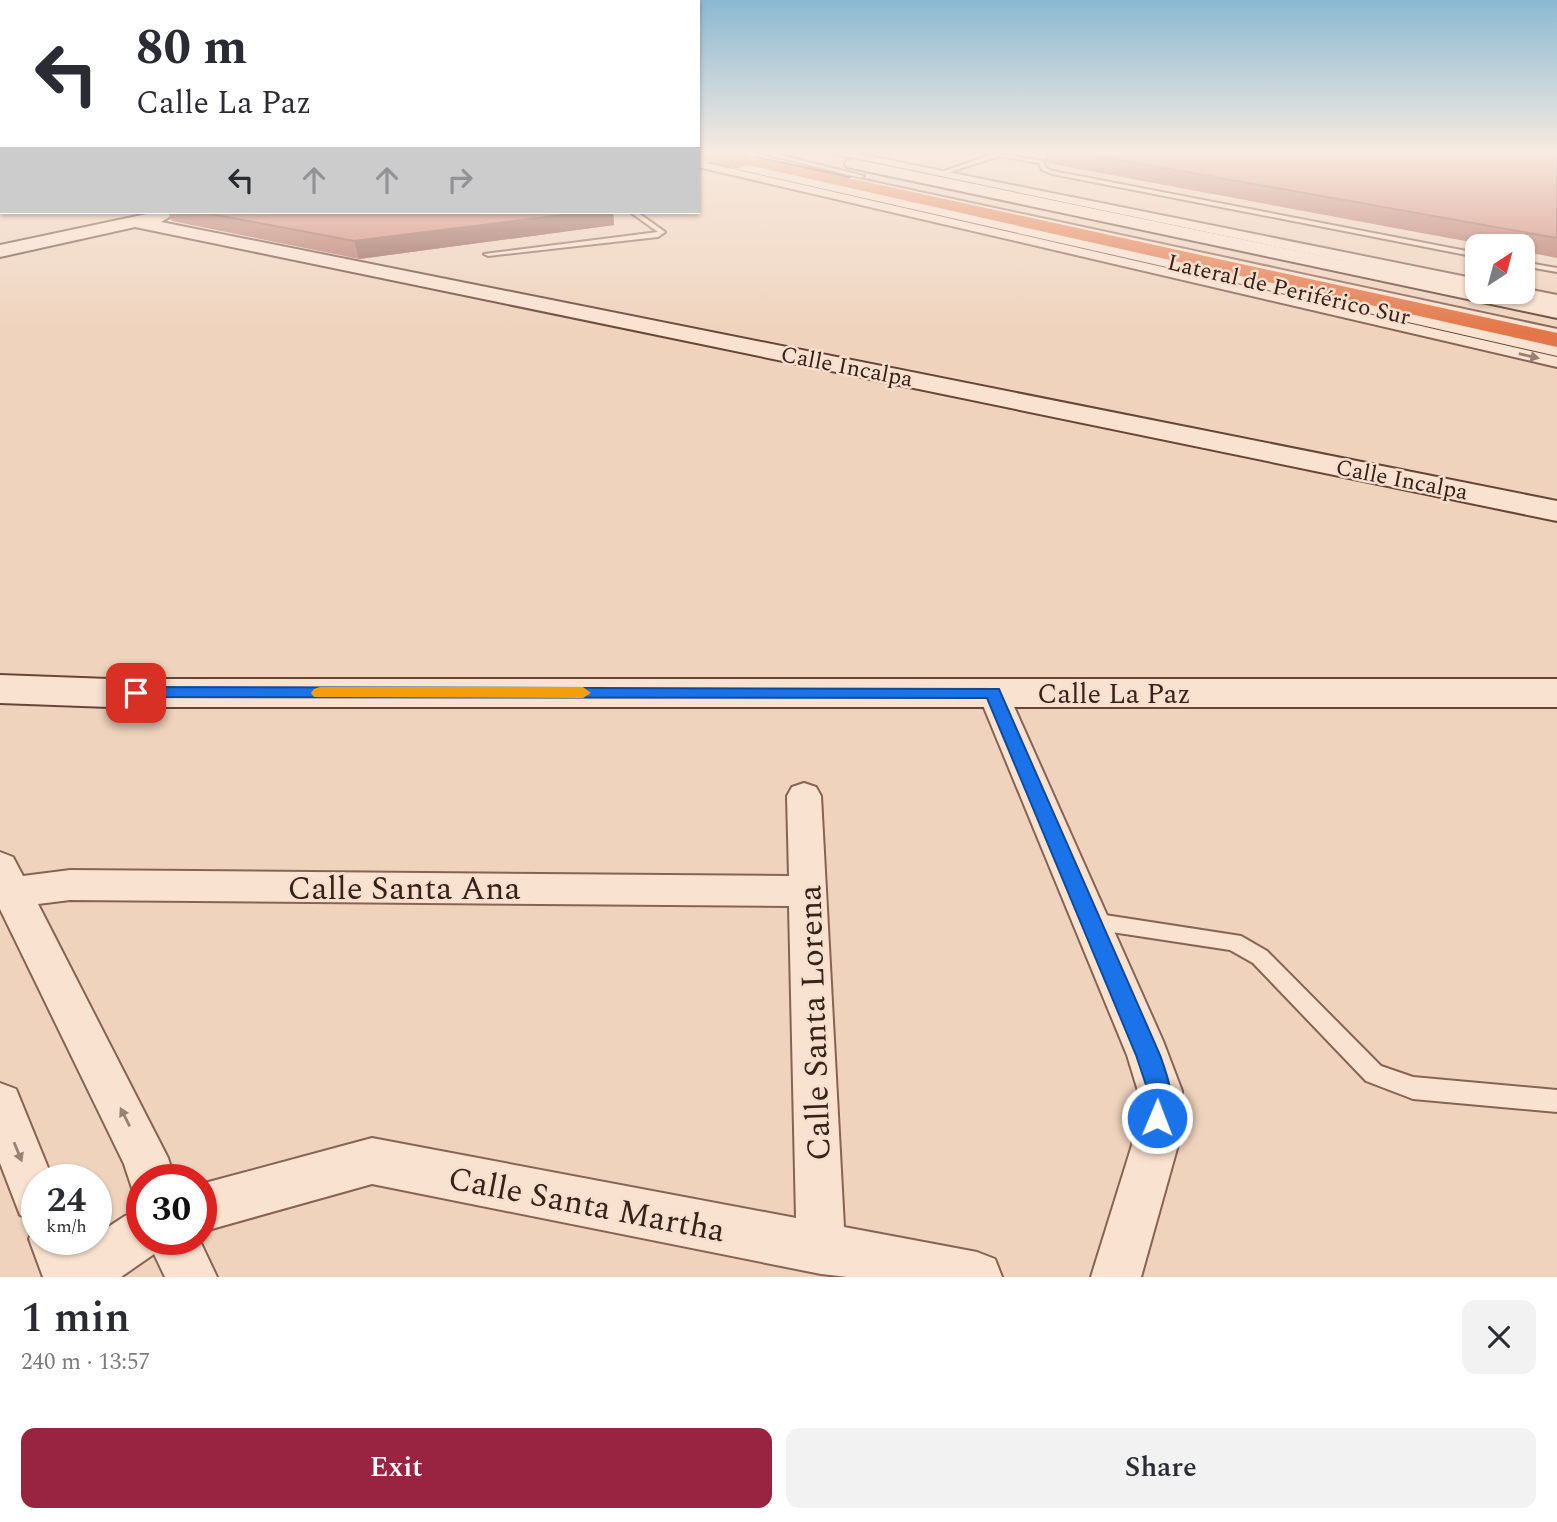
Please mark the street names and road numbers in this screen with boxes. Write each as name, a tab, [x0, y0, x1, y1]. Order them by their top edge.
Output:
street label: Lateral de Periférico Sur	[1164, 245, 1414, 335]
street label: Calle Incalpa	[778, 338, 916, 397]
street label: Calle Incalpa	[1333, 451, 1471, 510]
street label: Calle La Paz	[1037, 673, 1191, 716]
street label: Calle Santa Ana	[287, 864, 521, 914]
street label: Calle Santa Lorena	[785, 884, 845, 1162]
street label: Calle Santa Martha	[444, 1154, 729, 1256]

